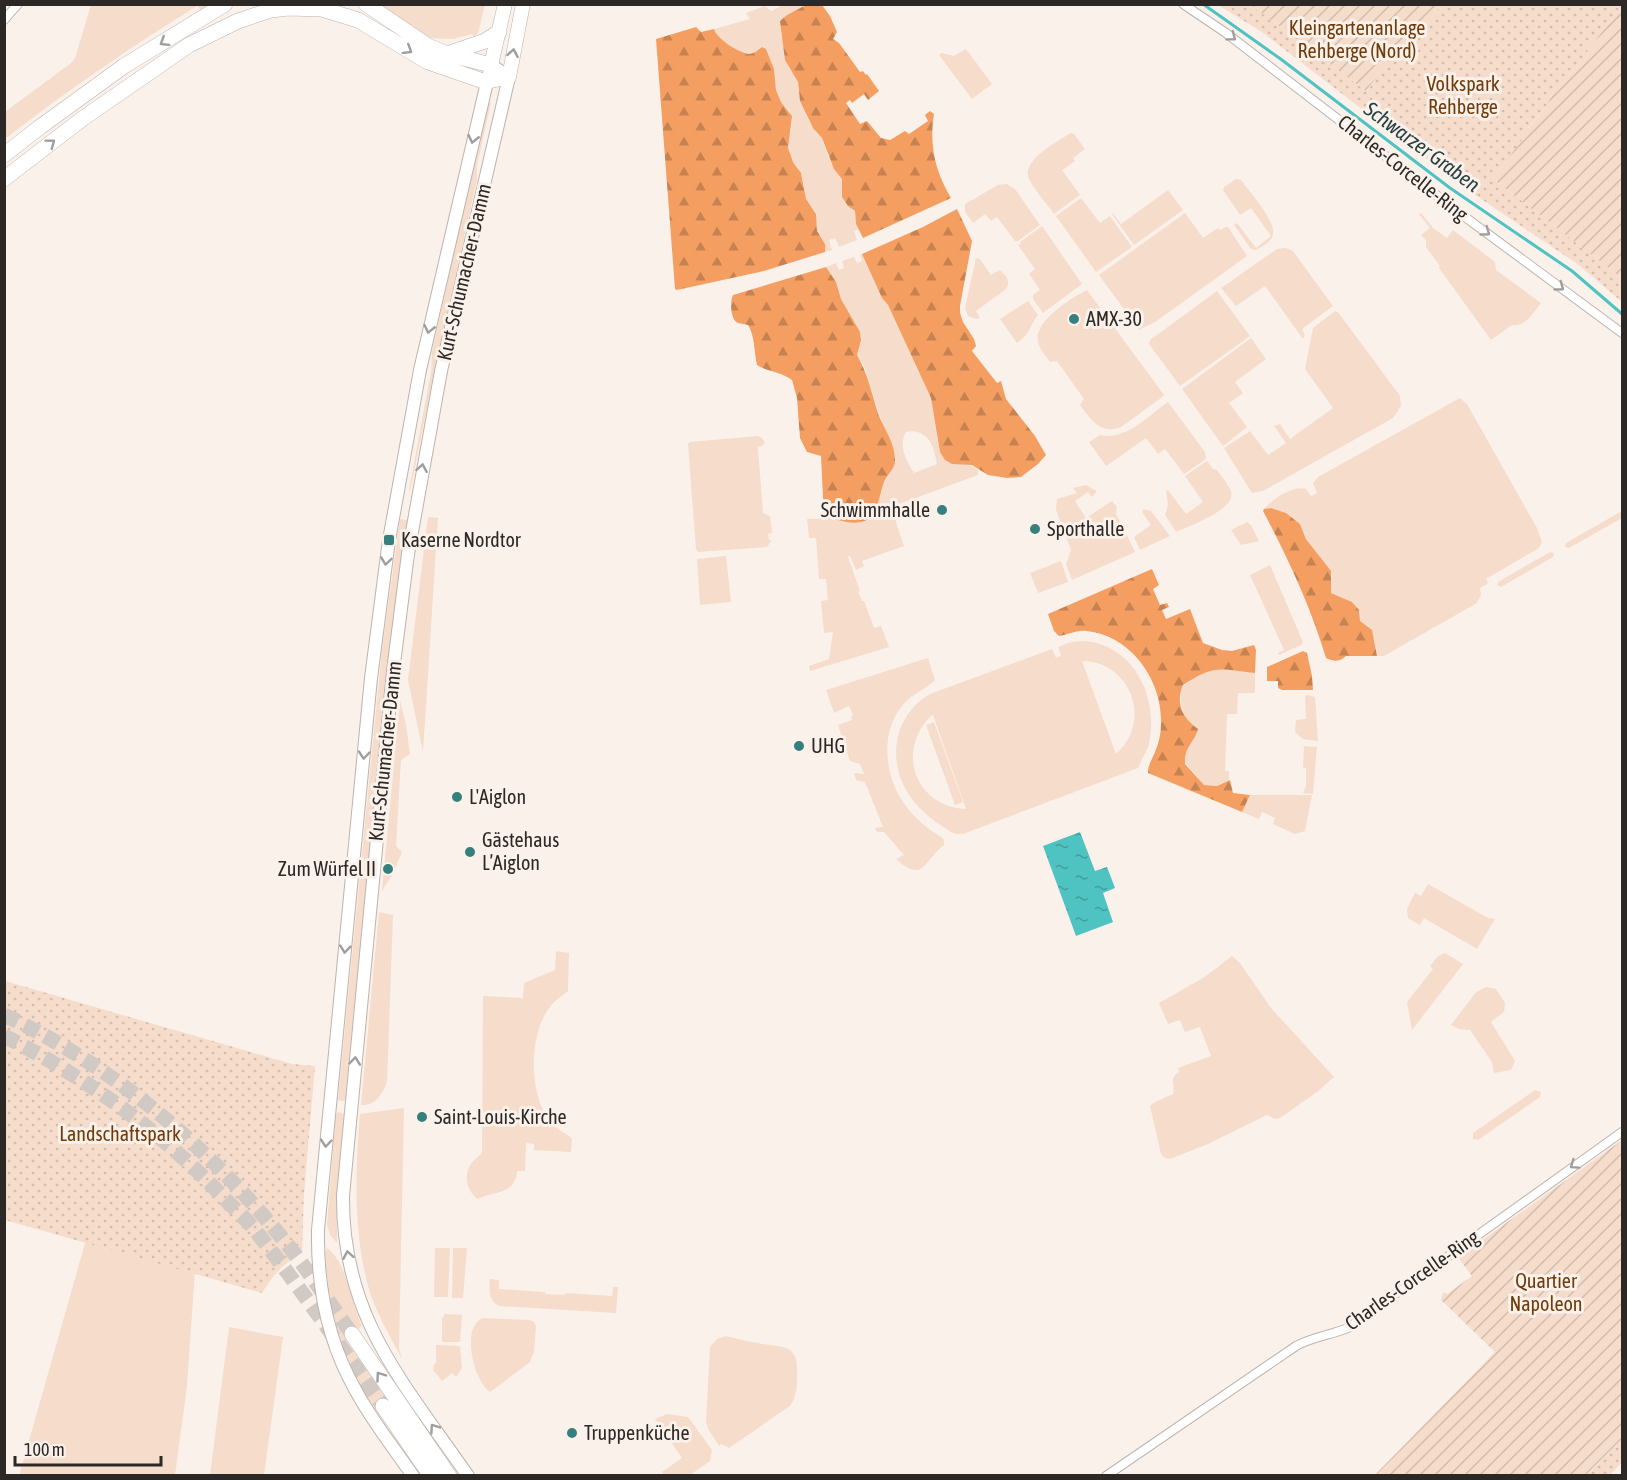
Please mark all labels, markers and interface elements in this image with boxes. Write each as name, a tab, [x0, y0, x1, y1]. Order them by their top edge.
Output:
park label: Kleingartenanlage Rehberge (Nord)	[1289, 16, 1425, 62]
one-way arrow	[1225, 30, 1236, 41]
one-way arrow	[160, 34, 171, 45]
one-way arrow	[401, 43, 412, 54]
one-way arrow	[506, 48, 519, 58]
park label: Volkspark Rehberge	[1426, 72, 1500, 118]
water label: Schwarzer Graben	[1359, 96, 1485, 196]
street label: Charles-Corcelle-Ring	[1334, 110, 1473, 226]
one-way arrow	[467, 134, 480, 144]
one-way arrow	[44, 140, 55, 151]
street label: Kurt-Schumacher-Damm	[432, 181, 495, 363]
one-way arrow	[1480, 225, 1491, 236]
one-way arrow	[1554, 280, 1565, 291]
place label: AMX-30	[1086, 307, 1142, 330]
marker: AMX-30	[1067, 312, 1081, 326]
one-way arrow	[423, 324, 436, 334]
one-way arrow	[415, 463, 428, 473]
place label: Schwimmhalle	[821, 498, 930, 521]
marker: Schwimmhalle	[935, 503, 949, 517]
place label: Sporthalle	[1047, 517, 1124, 540]
marker: Sporthalle	[1028, 522, 1042, 536]
place label: Kaserne Nordtor	[401, 528, 522, 551]
marker: Kaserne Nordtor	[382, 533, 396, 547]
one-way arrow	[380, 556, 392, 565]
street label: Kurt-Schumacher-Damm	[364, 660, 405, 842]
place label: UHG	[811, 734, 845, 757]
marker: UHG	[792, 739, 806, 753]
one-way arrow	[358, 750, 371, 759]
place label: L'Aiglon	[469, 785, 526, 808]
marker: L'Aiglon	[450, 790, 464, 804]
place label: Gästehaus L’Aiglon	[482, 828, 559, 874]
marker: Gästehaus L’Aiglon	[463, 845, 477, 859]
place label: Zum Würfel II	[278, 857, 376, 880]
marker: Zum Würfel II	[381, 862, 395, 876]
one-way arrow	[339, 944, 352, 953]
one-way arrow	[348, 1057, 361, 1066]
place label: Saint-Louis-Kirche	[434, 1105, 567, 1128]
marker: Saint-Louis-Kirche	[415, 1110, 429, 1124]
park label: Landschaftspark	[59, 1122, 181, 1145]
one-way arrow	[320, 1138, 333, 1147]
one-way arrow	[1570, 1158, 1581, 1169]
street label: Charles-Corcelle-Ring	[1340, 1225, 1483, 1334]
one-way arrow	[342, 1251, 354, 1260]
park label: Quartier Napoleon	[1509, 1269, 1583, 1315]
one-way arrow	[376, 1371, 387, 1382]
place label: Truppenküche	[584, 1421, 690, 1444]
one-way arrow	[430, 1423, 441, 1434]
marker: Truppenküche	[565, 1426, 579, 1440]
scale bar	[15, 1429, 160, 1467]
text: 100 m	[24, 1439, 65, 1460]

